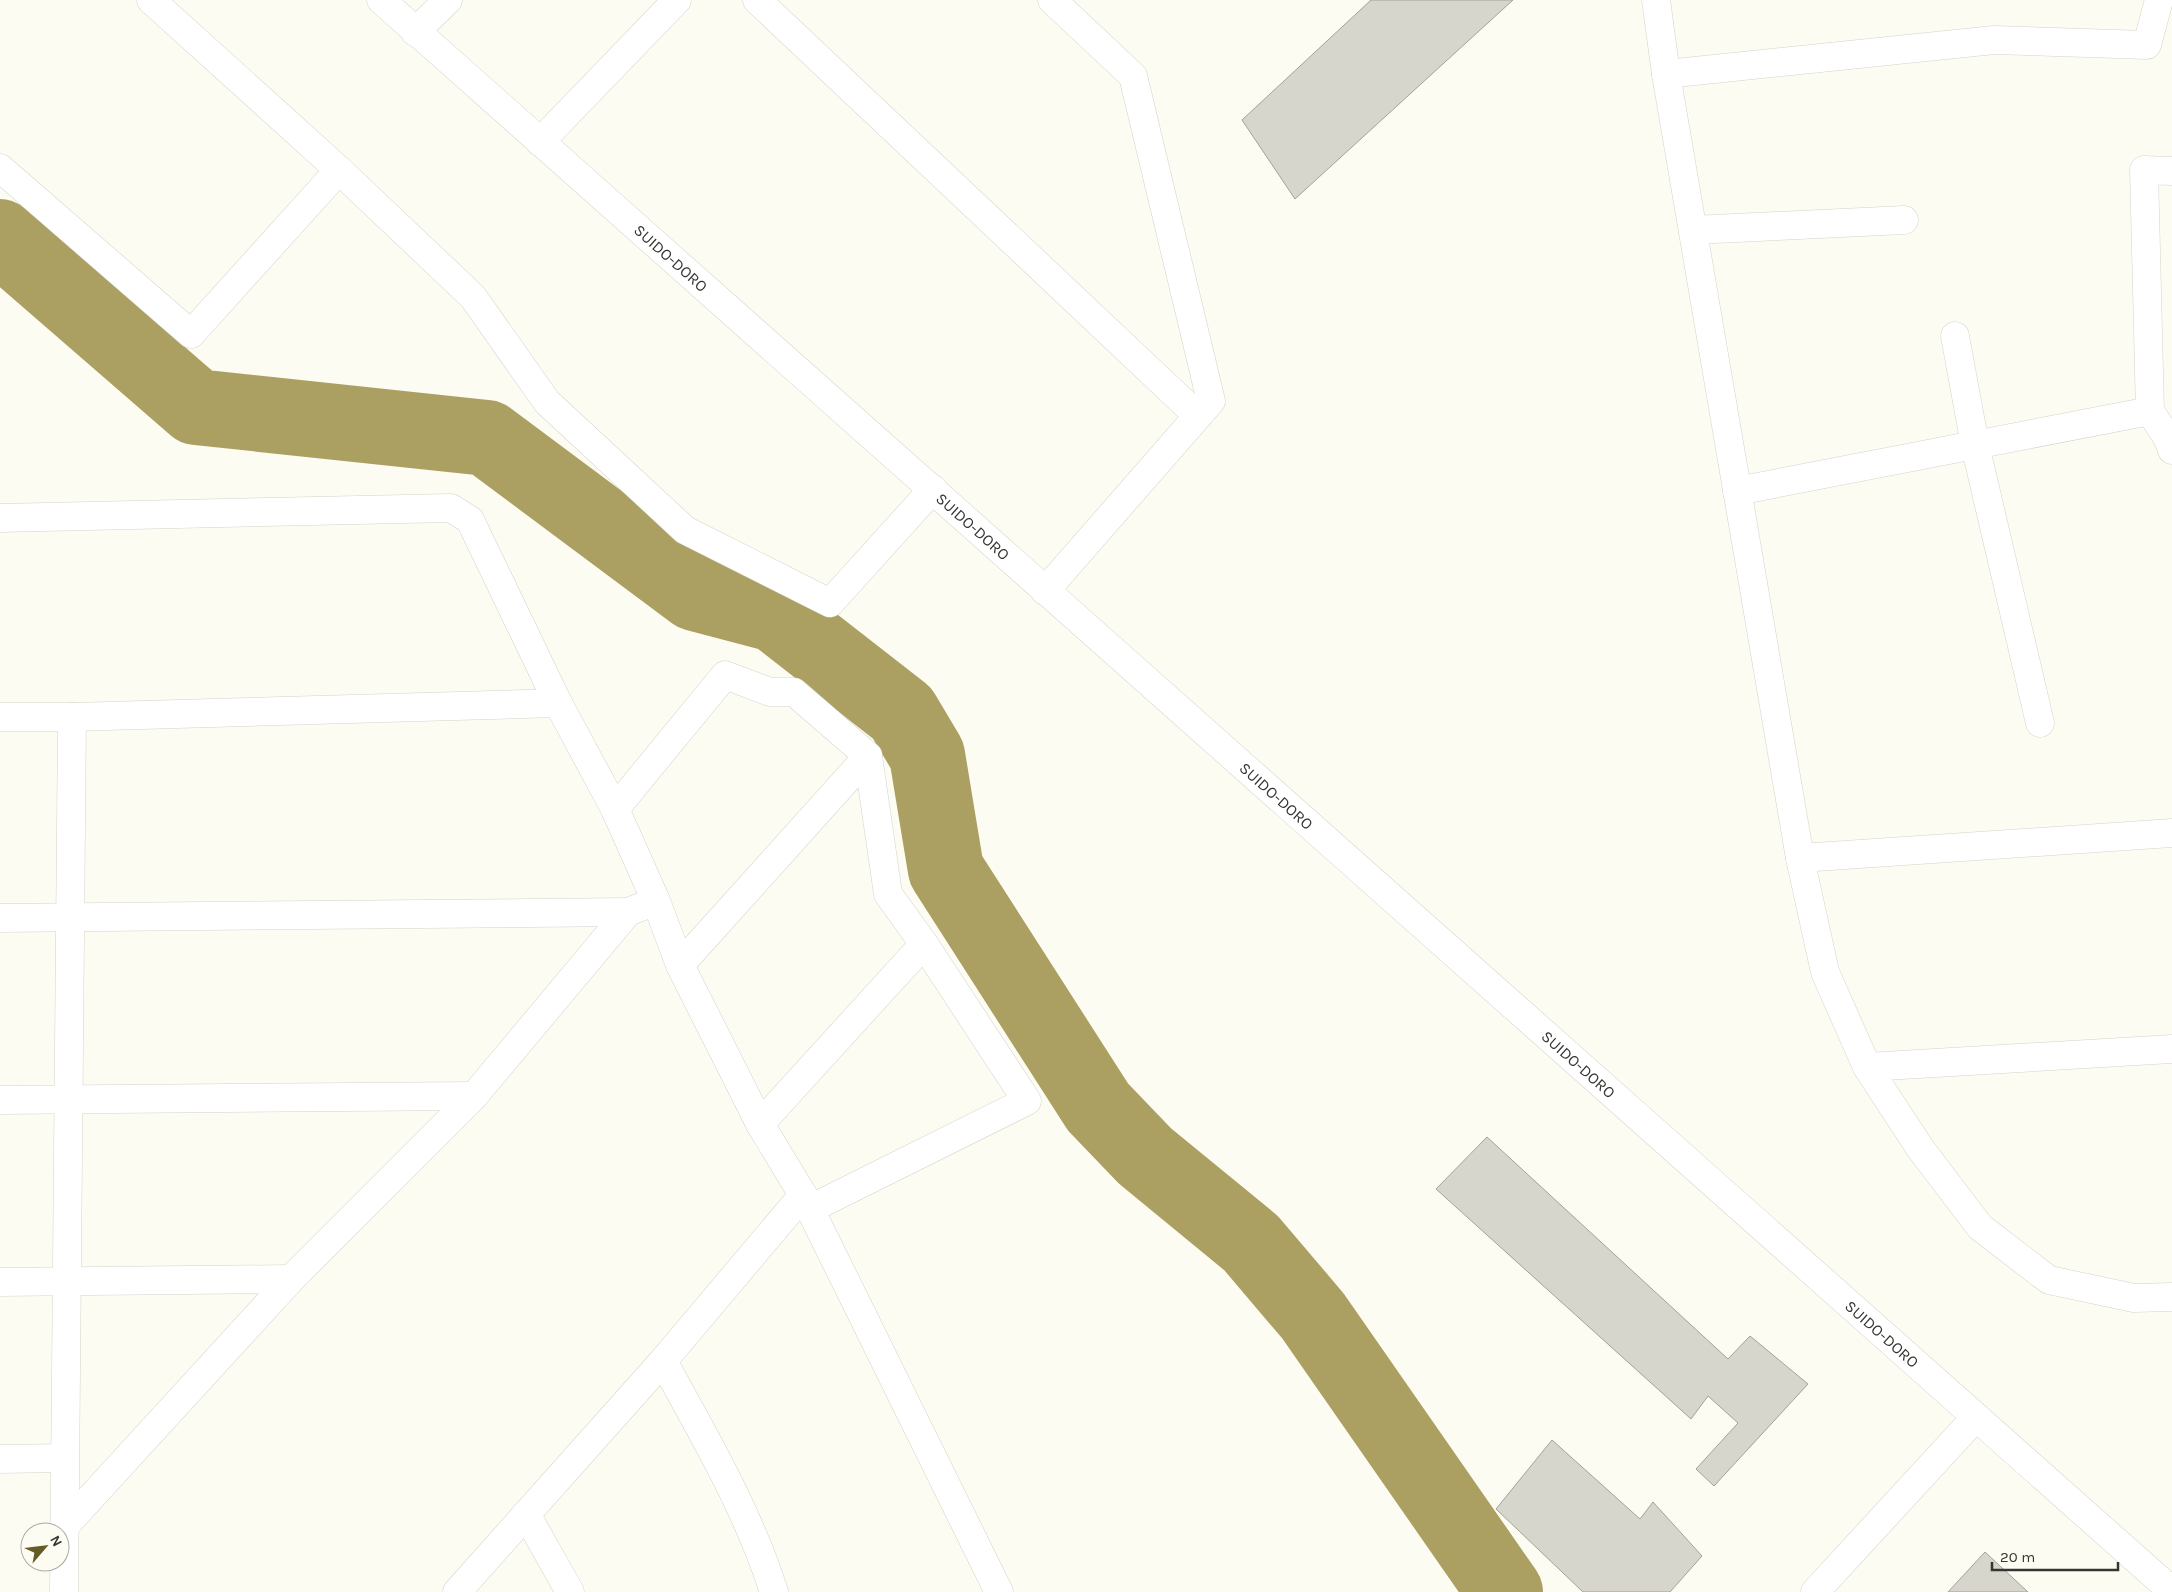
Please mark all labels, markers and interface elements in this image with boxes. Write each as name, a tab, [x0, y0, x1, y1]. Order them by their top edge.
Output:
street label: SUIDO-DORO	[630, 220, 712, 295]
street label: SUIDO-DORO	[932, 488, 1014, 564]
street label: SUIDO-DORO	[1236, 758, 1317, 833]
street label: SUIDO-DORO	[1538, 1026, 1619, 1102]
street label: SUIDO-DORO	[1841, 1296, 1923, 1371]
north arrow	[20, 1522, 70, 1572]
text: N	[46, 1533, 66, 1550]
scale bar	[1992, 1540, 2118, 1572]
text: 20 m	[2000, 1548, 2035, 1566]

